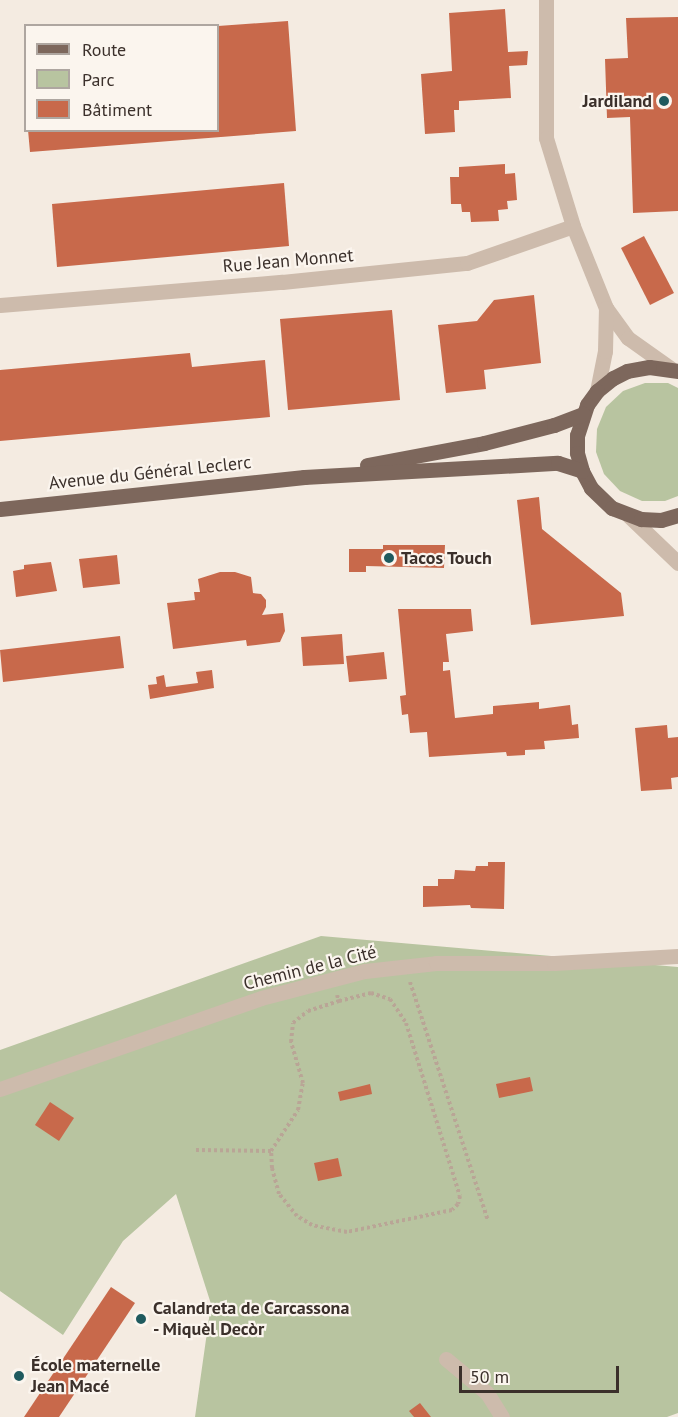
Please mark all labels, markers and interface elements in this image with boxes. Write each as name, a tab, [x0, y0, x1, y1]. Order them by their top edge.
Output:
legend	[24, 24, 219, 132]
text: Route	[82, 38, 126, 61]
text: Parc	[82, 68, 115, 91]
place label: Jardiland	[582, 90, 652, 112]
marker: Jardiland	[657, 94, 671, 108]
text: Bâtiment	[82, 98, 152, 121]
street label: Rue Jean Monnet	[222, 245, 354, 277]
street label: Avenue du Général Leclerc	[48, 452, 252, 494]
place label: Tacos Touch	[401, 547, 492, 569]
marker: Tacos Touch	[382, 551, 396, 565]
street label: Chemin de la Cité	[241, 941, 379, 995]
place label: Calandreta de Carcassona - Miquèl Decòr	[153, 1298, 350, 1340]
marker: Calandreta de Carcassona - Miquèl Decòr	[134, 1312, 148, 1326]
scale bar	[462, 1354, 622, 1392]
place label: École maternelle Jean Macé	[31, 1355, 160, 1398]
text: 50 m	[470, 1365, 509, 1388]
marker: École maternelle Jean Macé	[12, 1369, 26, 1383]

